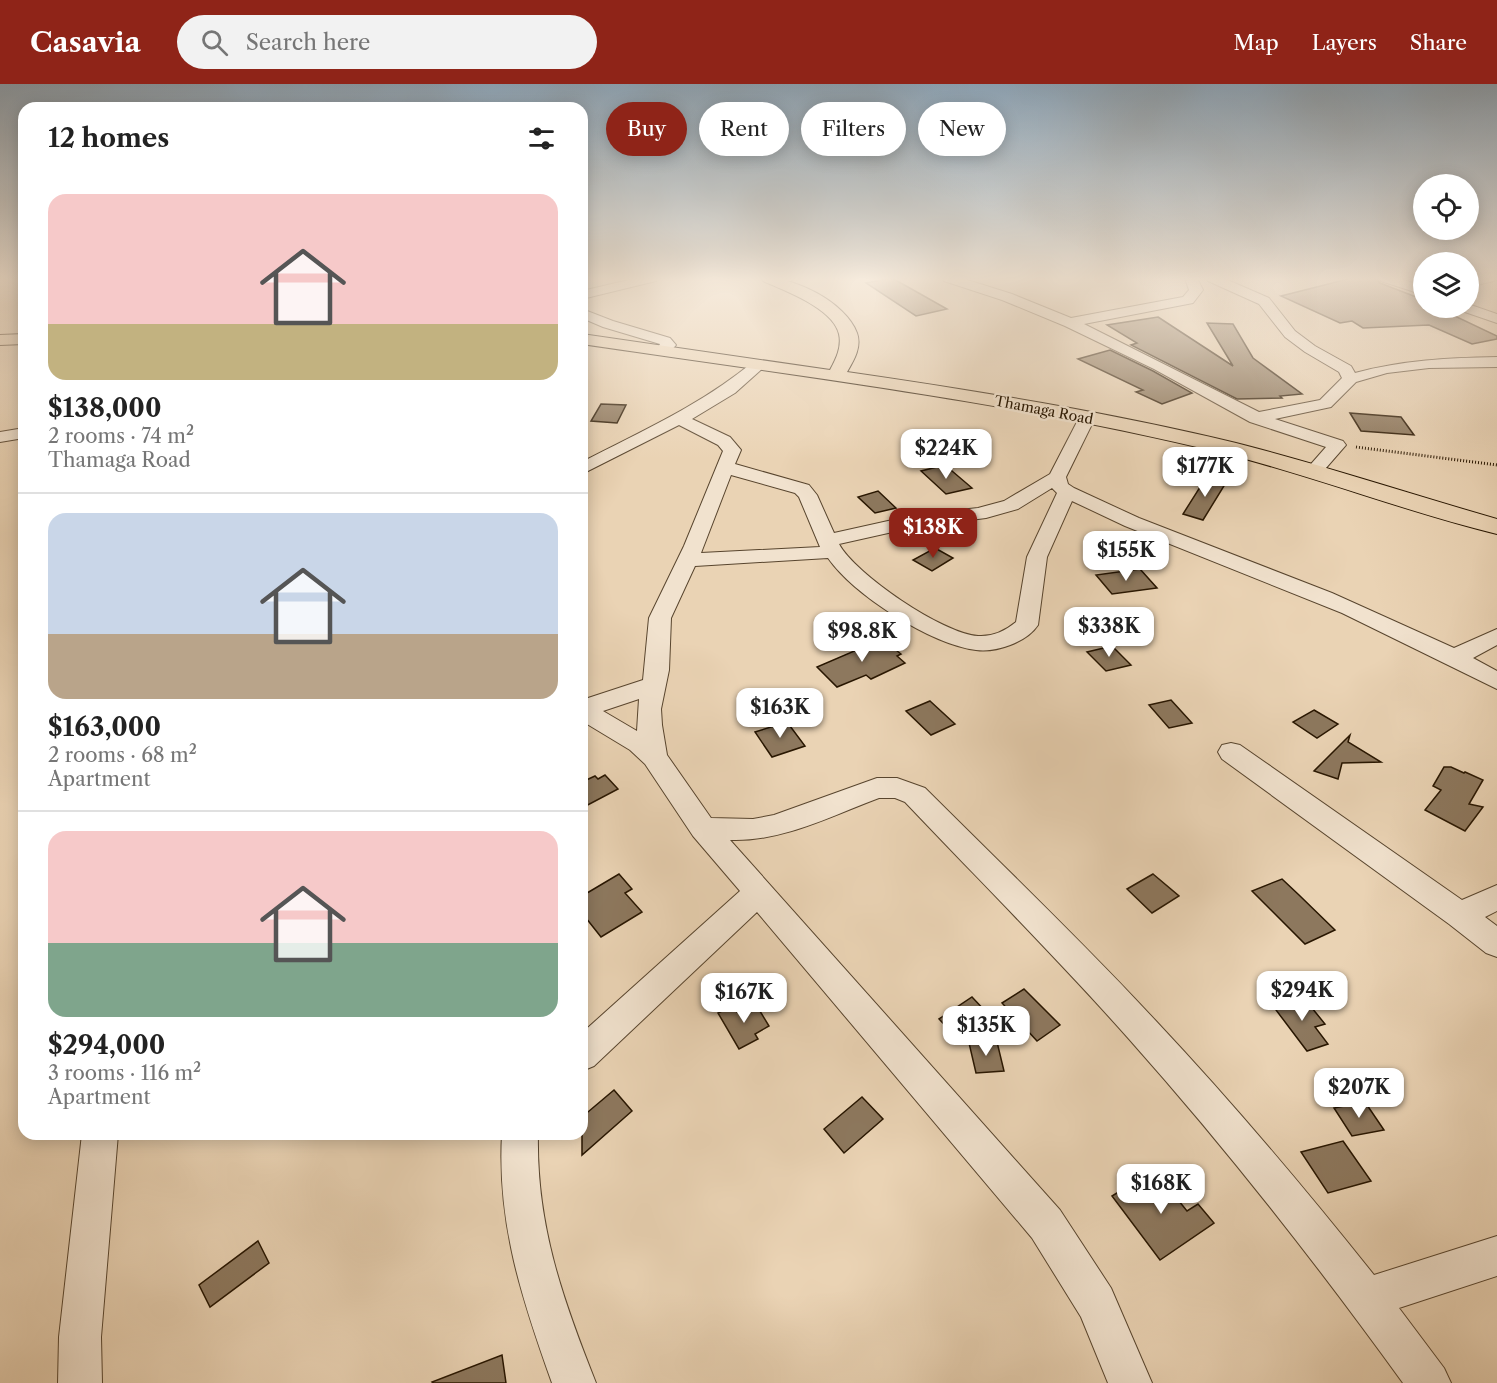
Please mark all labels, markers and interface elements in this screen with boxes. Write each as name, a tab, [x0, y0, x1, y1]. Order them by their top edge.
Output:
search box	[177, 15, 597, 69]
text: Casavia	[30, 25, 141, 59]
icon: search	[198, 26, 231, 59]
text: Search here	[246, 29, 370, 56]
text: Map	[1234, 30, 1279, 55]
text: Layers	[1312, 30, 1377, 55]
text: Share	[1410, 30, 1467, 55]
chip: Buy	[606, 102, 687, 156]
chip: Rent	[699, 102, 789, 156]
chip: Filters	[801, 102, 906, 156]
chip: New	[918, 102, 1006, 156]
text: 12 homes	[48, 122, 169, 154]
icon: filters	[525, 122, 558, 155]
map controls	[1413, 174, 1479, 318]
button: locate	[1413, 174, 1479, 240]
icon: home	[249, 233, 357, 341]
button: layers	[1413, 252, 1479, 318]
text: $138,000	[48, 392, 161, 424]
street label: Thamaga Road	[993, 392, 1095, 428]
text: 2 rooms · 74 m²	[48, 424, 194, 448]
pin: $224K	[904, 429, 988, 480]
text: $224K	[915, 436, 977, 460]
pin: $177K	[1163, 447, 1247, 498]
text: Thamaga Road	[48, 448, 191, 472]
text: $177K	[1176, 454, 1234, 478]
pin: $138K	[891, 508, 975, 559]
text: $138K	[903, 515, 963, 539]
pin: $155K	[1084, 531, 1168, 582]
text: $155K	[1097, 538, 1155, 562]
icon: home	[249, 552, 357, 660]
pin: $338K	[1067, 607, 1151, 658]
pin: $98.8K	[813, 612, 911, 663]
text: $338K	[1078, 614, 1140, 638]
text: $98.8K	[827, 619, 897, 643]
pin: $163K	[738, 688, 822, 739]
text: $163K	[750, 695, 810, 719]
text: $163,000	[48, 711, 161, 743]
text: 2 rooms · 68 m²	[48, 743, 197, 767]
text: Apartment	[48, 767, 151, 791]
icon: home	[249, 870, 357, 978]
pin: $294K	[1260, 971, 1344, 1022]
pin: $167K	[702, 973, 786, 1024]
text: $294K	[1271, 978, 1333, 1002]
text: $167K	[715, 980, 773, 1004]
pin: $135K	[944, 1006, 1028, 1057]
text: $135K	[957, 1013, 1015, 1037]
text: $294,000	[48, 1029, 165, 1061]
text: 3 rooms · 116 m²	[48, 1061, 201, 1085]
pin: $207K	[1317, 1068, 1401, 1119]
text: $207K	[1328, 1075, 1390, 1099]
text: Apartment	[48, 1085, 151, 1109]
pin: $168K	[1119, 1164, 1203, 1215]
text: $168K	[1131, 1171, 1191, 1195]

